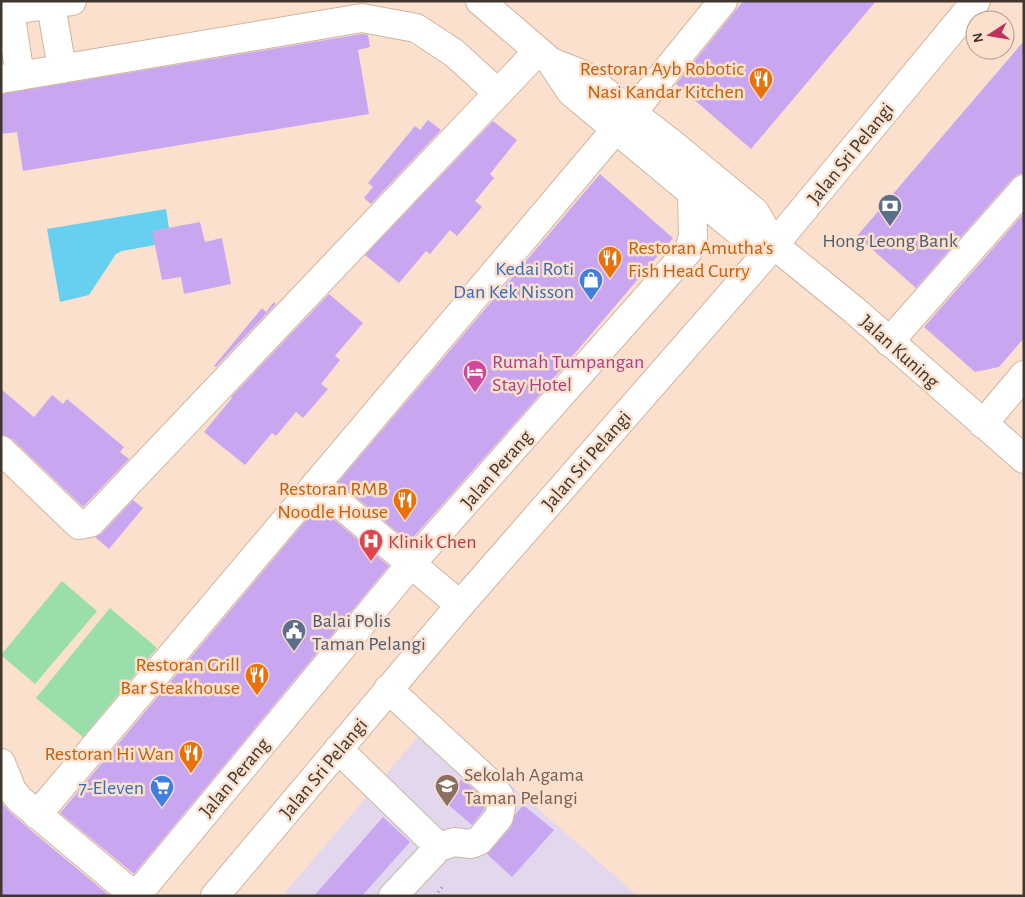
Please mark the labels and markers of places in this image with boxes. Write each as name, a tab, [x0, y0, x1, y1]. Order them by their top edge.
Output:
place label: Restoran Ayb Robotic Nasi Kandar Kitchen	[580, 59, 744, 102]
restaurant icon: Restoran Ayb Robotic Nasi Kandar Kitchen	[748, 66, 774, 100]
bank icon: Hong Leong Bank	[877, 193, 903, 227]
place label: Hong Leong Bank	[822, 231, 958, 251]
place label: Restoran Amutha's Fish Head Curry	[628, 238, 773, 281]
restaurant icon: Restoran Amutha's Fish Head Curry	[597, 245, 623, 279]
place label: Kedai Roti Dan Kek Nisson	[453, 259, 574, 302]
shop icon: Kedai Roti Dan Kek Nisson	[578, 267, 604, 301]
place label: Rumah Tumpangan Stay Hotel	[492, 352, 644, 395]
hotel icon: Rumah Tumpangan Stay Hotel	[462, 359, 488, 393]
place label: Restoran RMB Noodle House	[277, 479, 388, 522]
restaurant icon: Restoran RMB Noodle House	[392, 487, 418, 521]
hospital icon: Klinik Chen	[358, 528, 384, 562]
place label: Klinik Chen	[388, 532, 477, 552]
place label: Balai Polis Taman Pelangi	[312, 611, 426, 654]
public building icon: Balai Polis Taman Pelangi	[281, 618, 307, 652]
place label: Restoran Grill Bar Steakhouse	[120, 655, 240, 698]
restaurant icon: Restoran Grill Bar Steakhouse	[244, 662, 270, 696]
restaurant icon: Restoran Hi Wan	[178, 740, 204, 774]
place label: Restoran Hi Wan	[44, 744, 174, 764]
place label: Sekolah Agama Taman Pelangi	[464, 765, 584, 808]
school or university icon: Sekolah Agama Taman Pelangi	[434, 773, 460, 807]
supermarket icon: 7-Eleven	[149, 774, 175, 808]
place label: 7-Eleven	[79, 778, 144, 798]

